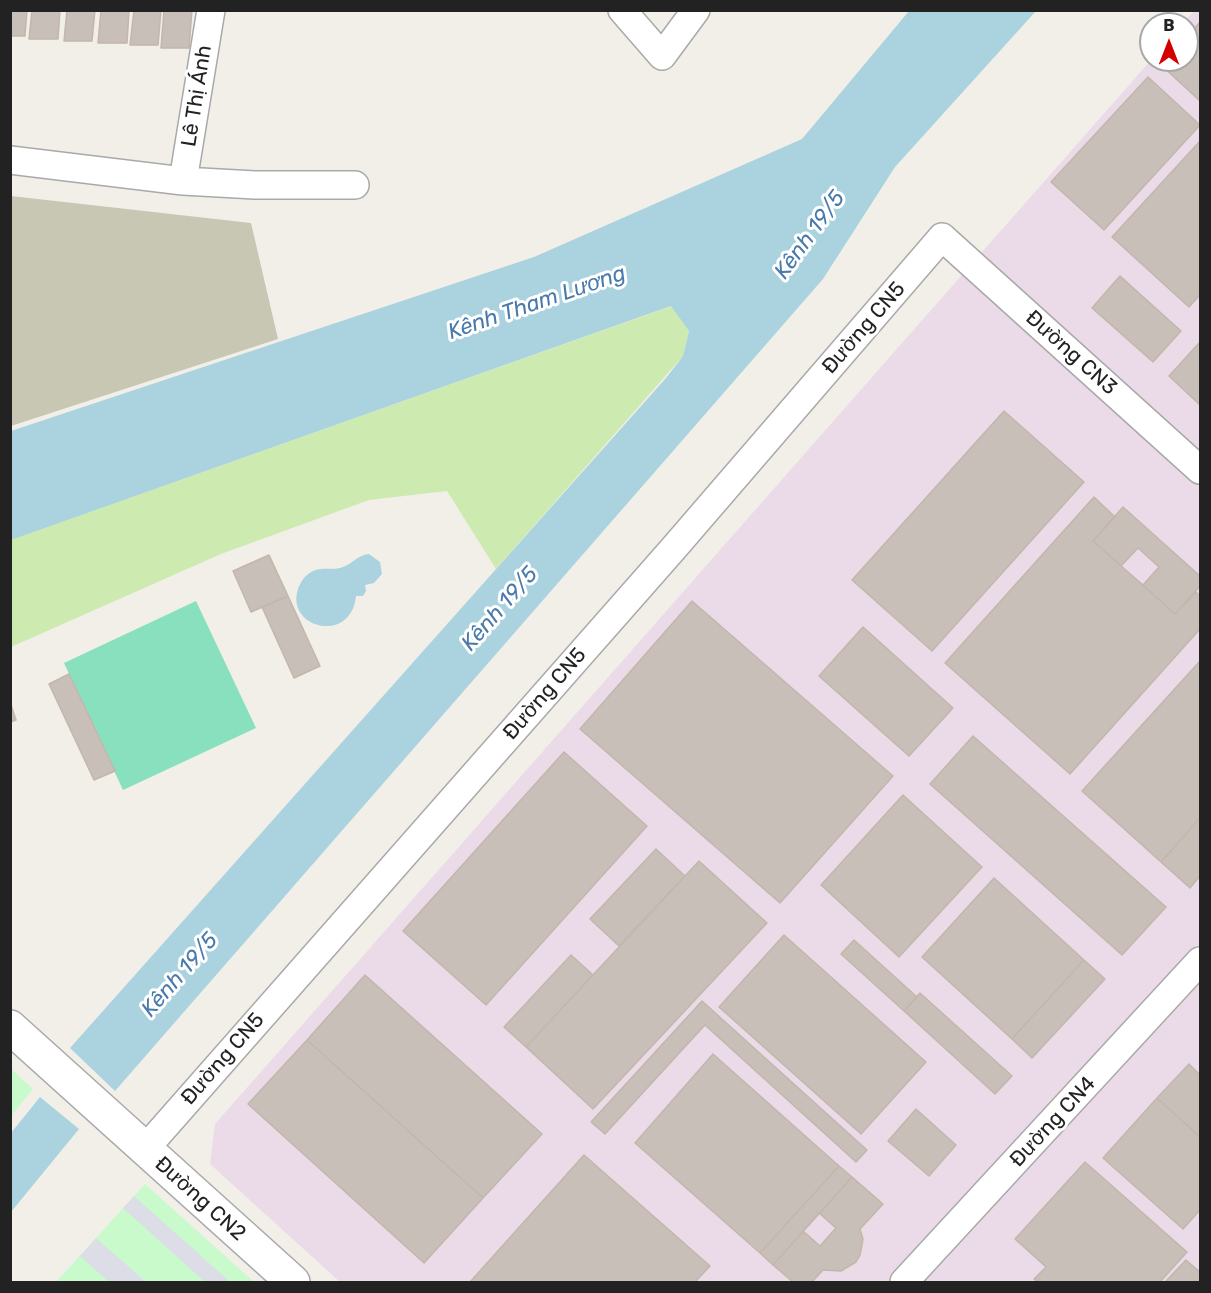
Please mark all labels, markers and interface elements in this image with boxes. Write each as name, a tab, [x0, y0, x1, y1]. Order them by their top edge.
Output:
north arrow	[1139, 12, 1199, 72]
text: B	[1163, 16, 1175, 35]
street label: Lê Thị Ánh	[177, 43, 217, 149]
water label: Kênh 19/5	[769, 186, 851, 284]
water label: Kênh Tham Lương	[445, 260, 629, 346]
street label: Đường CN5	[817, 277, 911, 379]
street label: Đường CN3	[1020, 305, 1122, 401]
water label: Kênh 19/5	[456, 562, 544, 656]
street label: Đường CN5	[498, 643, 592, 745]
water label: Kênh 19/5	[136, 928, 224, 1022]
street label: Đường CN5	[176, 1008, 270, 1110]
street label: Đường CN4	[1005, 1072, 1101, 1172]
street label: Đường CN2	[149, 1152, 251, 1246]

